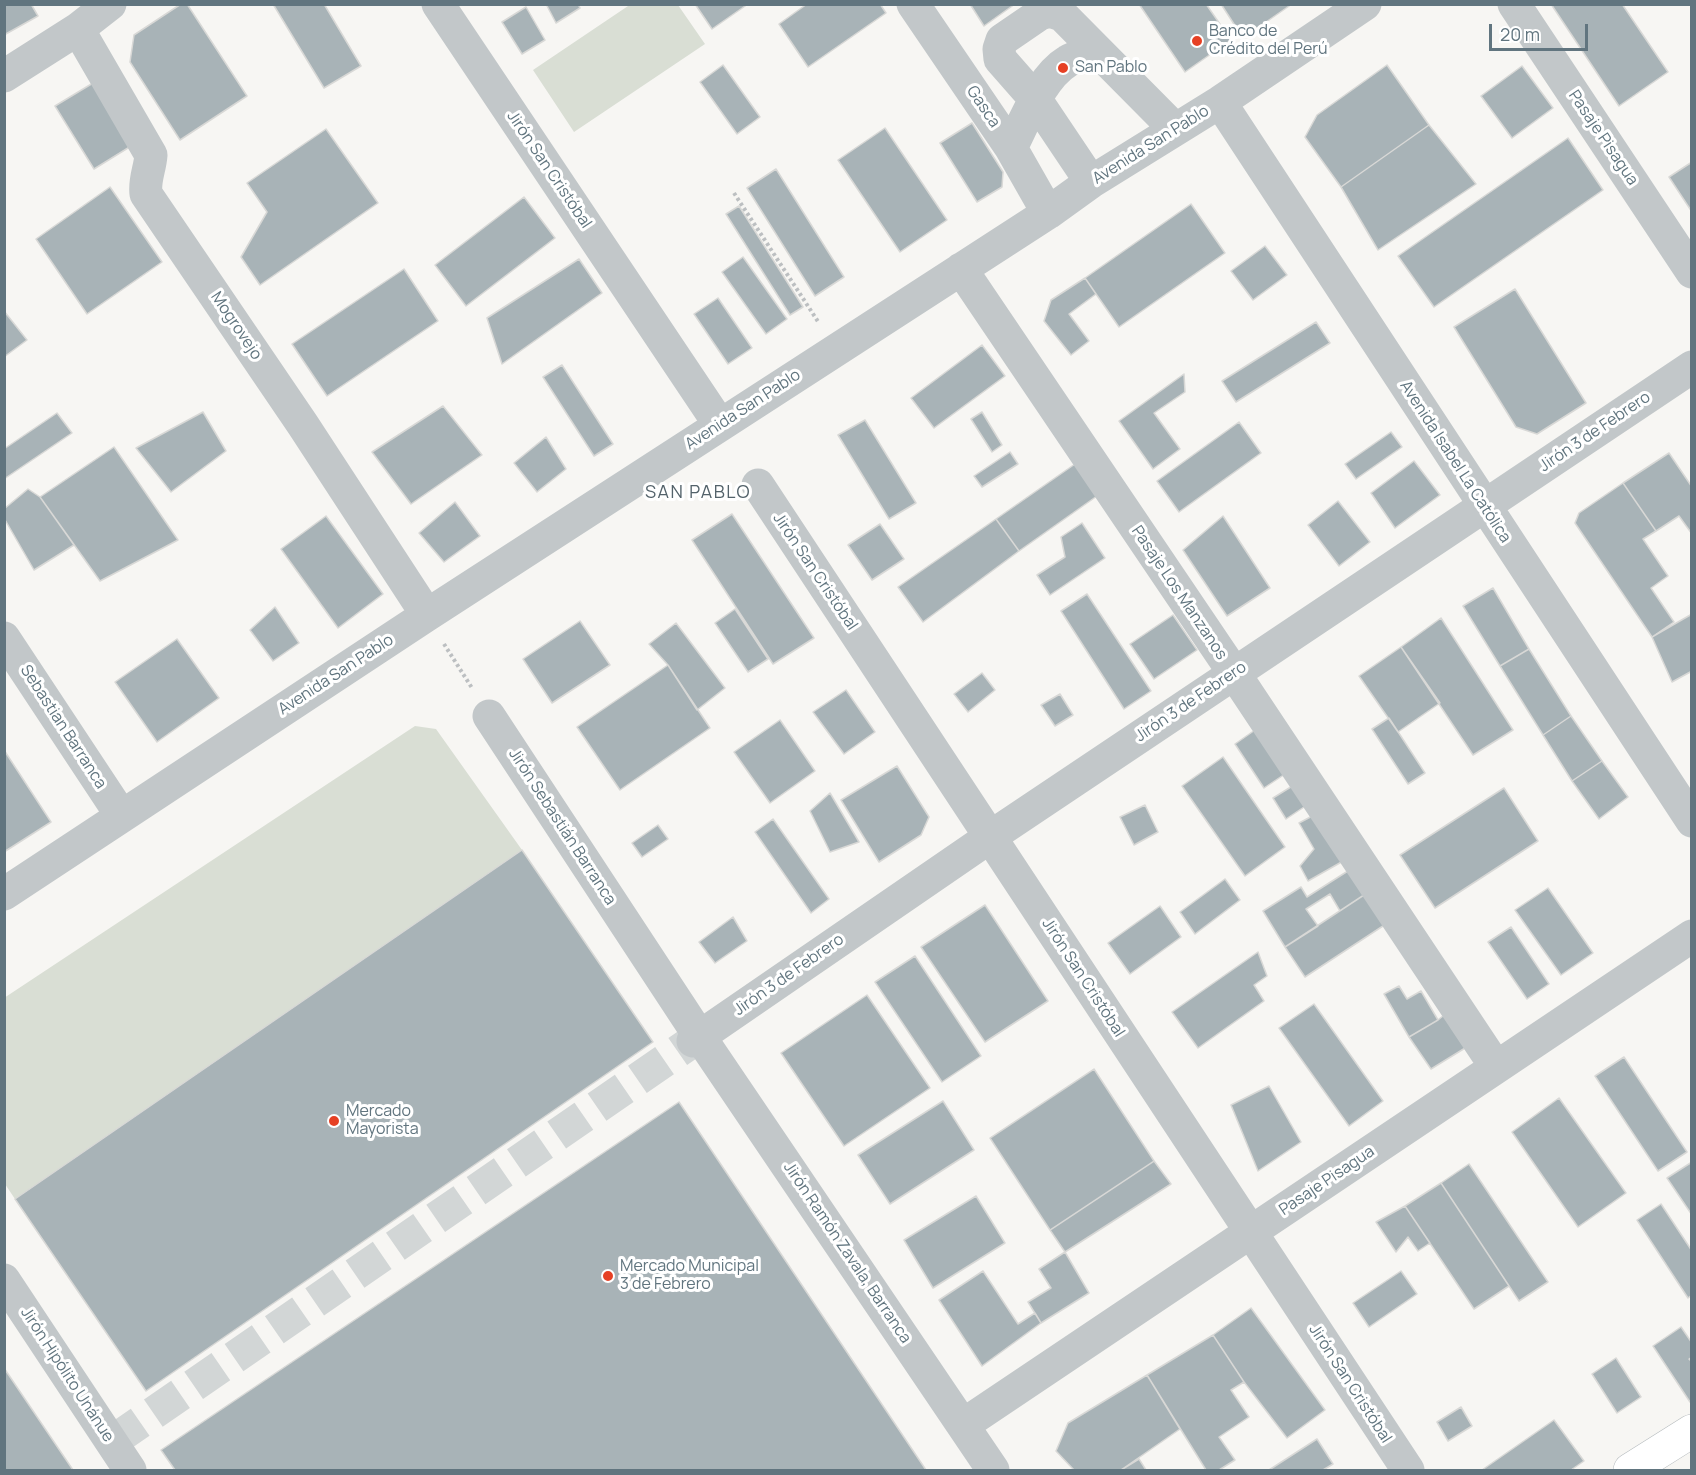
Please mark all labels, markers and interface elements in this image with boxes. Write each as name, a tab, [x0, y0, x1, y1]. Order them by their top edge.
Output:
scale bar	[1492, 12, 1591, 50]
place label: Banco de Crédito del Perú	[1209, 22, 1328, 60]
text: 20 m	[1500, 22, 1540, 46]
marker: Banco de Crédito del Perú	[1190, 34, 1204, 48]
place label: San Pablo	[1075, 58, 1147, 78]
marker: San Pablo	[1056, 61, 1070, 75]
street label: Gasca	[962, 82, 1004, 132]
street label: Pasaje Pisagua	[1564, 87, 1642, 189]
street label: Avenida San Pablo	[1089, 101, 1213, 189]
street label: Jirón San Cristóbal	[503, 108, 595, 232]
street label: Mogrovejo	[206, 288, 266, 364]
street label: Avenida San Pablo	[682, 366, 804, 454]
street label: Avenida Isabel La Católica	[1395, 377, 1515, 547]
street label: Jirón 3 de Febrero	[1536, 388, 1654, 476]
district label: SAN PABLO	[645, 482, 751, 504]
street label: Jirón San Cristóbal	[769, 510, 861, 634]
street label: Pasaje Los Manzanos	[1127, 522, 1231, 664]
street label: Avenida San Pablo	[275, 631, 397, 719]
street label: Jirón 3 de Febrero	[1132, 658, 1250, 746]
street label: Sebastian Barranca	[16, 662, 110, 792]
street label: Jirón Sebastián Barranca	[504, 745, 620, 909]
street label: Jirón San Cristóbal	[1038, 915, 1128, 1041]
street label: Jirón 3 de Febrero	[730, 930, 848, 1020]
place label: Mercado Mayorista	[346, 1102, 419, 1140]
marker: Mercado Mayorista	[327, 1114, 341, 1128]
street label: Pasaje Pisagua	[1276, 1142, 1378, 1220]
street label: Jirón Ramón Zavala, Barranca	[779, 1159, 915, 1347]
place label: Mercado Municipal 3 de Febrero	[620, 1257, 759, 1295]
marker: Mercado Municipal 3 de Febrero	[601, 1269, 615, 1283]
street label: Jirón Hipólito Unánue	[16, 1304, 118, 1446]
street label: Jirón San Cristóbal	[1305, 1321, 1395, 1447]

